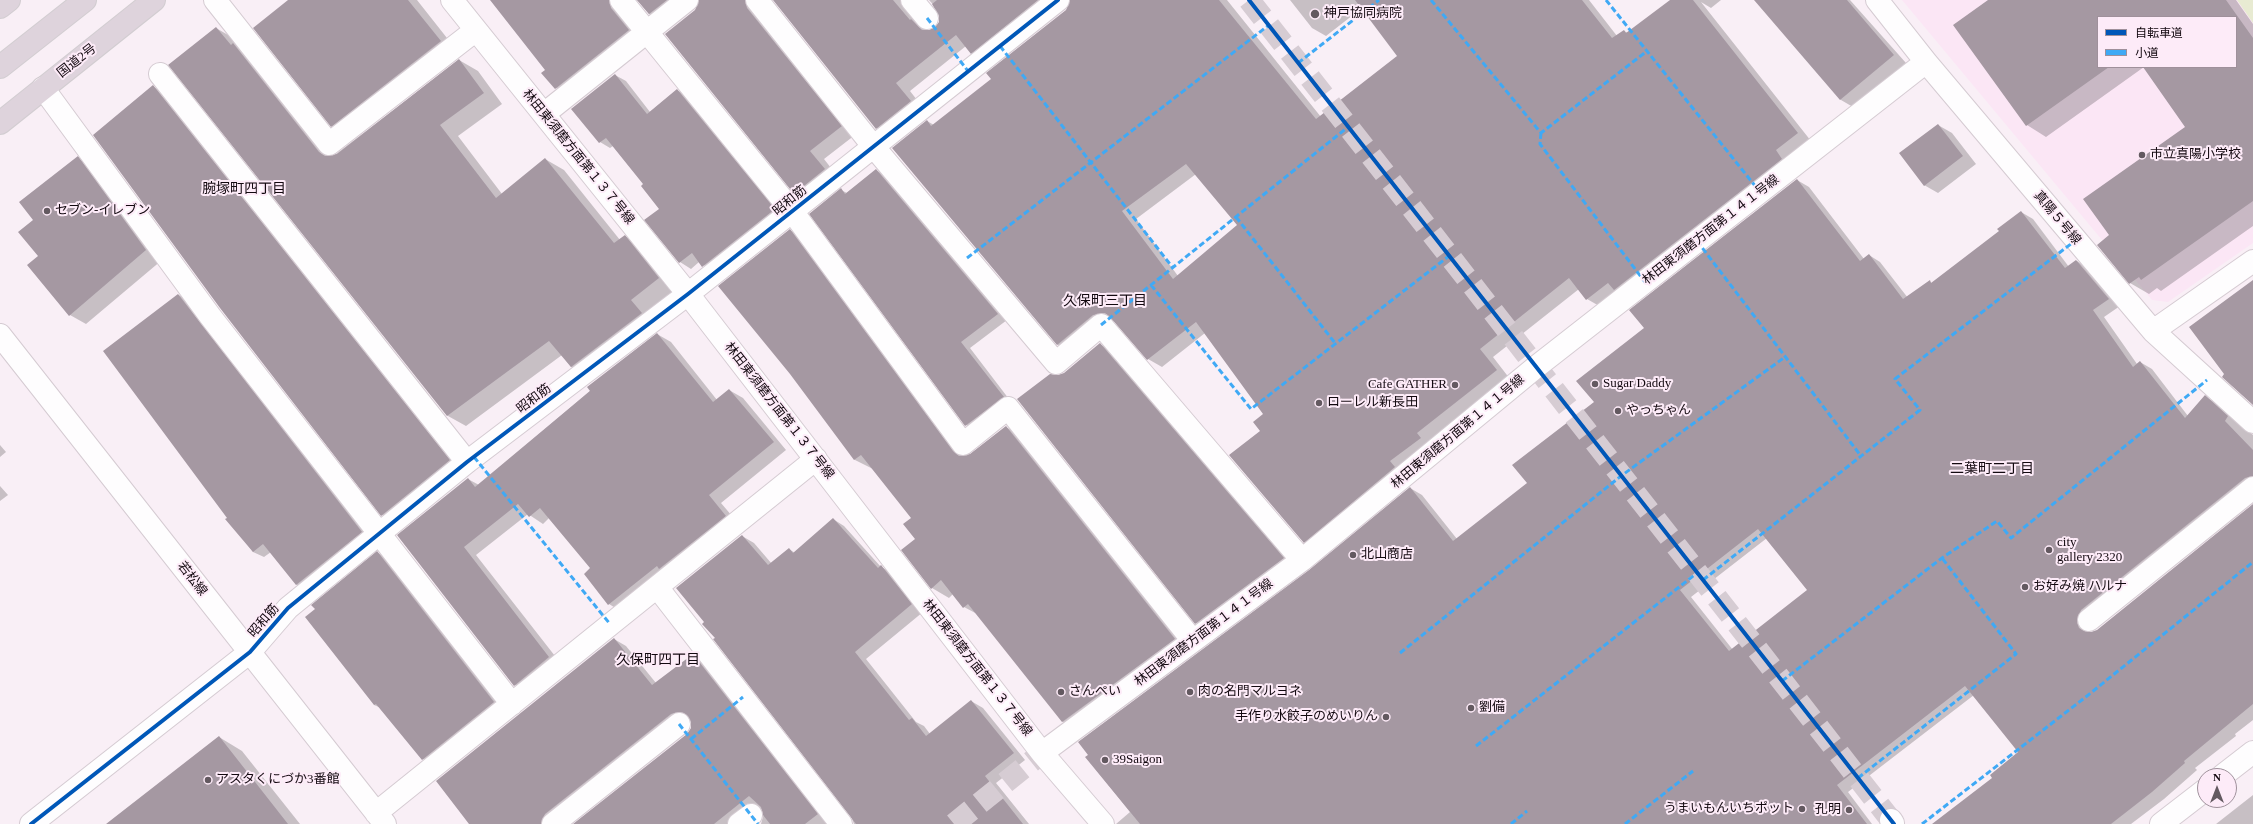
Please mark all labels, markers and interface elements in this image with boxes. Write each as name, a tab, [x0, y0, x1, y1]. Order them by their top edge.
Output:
place label: 神戸協同病院	[1324, 6, 1402, 22]
marker: 神戸協同病院	[1309, 8, 1321, 20]
legend	[2097, 16, 2237, 68]
text: 自転車道	[2135, 26, 2183, 40]
street label: 国道2号	[54, 41, 100, 81]
text: 小道	[2135, 46, 2159, 60]
street label: 林田東須磨方面第１３７号線	[519, 86, 637, 228]
place label: 市立真陽小学校	[2150, 147, 2241, 163]
marker: 市立真陽小学校	[2137, 150, 2147, 160]
street label: 林田東須磨方面第１４１号線	[1640, 172, 1782, 288]
district label: 腕塚町四丁目	[202, 181, 286, 197]
street label: 昭和筋	[770, 183, 810, 219]
street label: 真陽５号線	[2030, 188, 2084, 248]
place label: セブン-イレブン	[55, 203, 150, 219]
marker: セブン-イレブン	[42, 206, 52, 216]
district label: 久保町三丁目	[1063, 293, 1147, 309]
street label: 林田東須磨方面第１３７号線	[721, 340, 837, 482]
street label: 林田東須磨方面第１４１号線	[1388, 372, 1528, 492]
place label: Sugar Daddy	[1603, 376, 1671, 392]
place label: Cafe GATHER	[1368, 377, 1447, 393]
marker: Sugar Daddy	[1590, 379, 1600, 389]
marker: Cafe GATHER	[1450, 380, 1460, 390]
street label: 昭和筋	[514, 381, 554, 417]
place label: ローレル新長田	[1327, 395, 1418, 411]
marker: ローレル新長田	[1314, 398, 1324, 408]
place label: やっちゃん	[1626, 403, 1691, 419]
marker: やっちゃん	[1613, 406, 1623, 416]
district label: 二葉町二丁目	[1950, 461, 2034, 477]
place label: city gallery 2320	[2057, 535, 2122, 566]
marker: city gallery 2320	[2044, 545, 2054, 555]
place label: 北山商店	[1361, 547, 1413, 563]
marker: 北山商店	[1348, 550, 1358, 560]
street label: 若松線	[174, 559, 210, 599]
street label: 林田東須磨方面第１４１号線	[1132, 576, 1276, 690]
place label: お好み焼 ハルナ	[2033, 579, 2127, 595]
marker: お好み焼 ハルナ	[2020, 582, 2030, 592]
street label: 林田東須磨方面第１３７号線	[919, 597, 1035, 739]
street label: 昭和筋	[245, 601, 283, 641]
district label: 久保町四丁目	[616, 652, 700, 668]
place label: さんぺい	[1069, 684, 1121, 700]
place label: 肉の名門マルヨネ	[1198, 684, 1302, 700]
marker: さんぺい	[1056, 687, 1066, 697]
marker: 肉の名門マルヨネ	[1185, 687, 1195, 697]
place label: 劉備	[1479, 700, 1505, 716]
marker: 劉備	[1466, 703, 1476, 713]
place label: 手作り水餃子のめいりん	[1235, 709, 1378, 725]
marker: 手作り水餃子のめいりん	[1381, 712, 1391, 722]
place label: 39Saigon	[1113, 752, 1162, 768]
marker: 39Saigon	[1100, 755, 1110, 765]
north arrow	[2197, 768, 2237, 808]
text: N	[2213, 771, 2221, 783]
place label: アスタくにづか3番館	[216, 772, 339, 788]
marker: アスタくにづか3番館	[203, 775, 213, 785]
place label: うまいもんいちポット	[1664, 801, 1794, 817]
place label: 孔明	[1815, 802, 1841, 818]
marker: うまいもんいちポット	[1797, 804, 1807, 814]
marker: 孔明	[1844, 805, 1854, 815]

